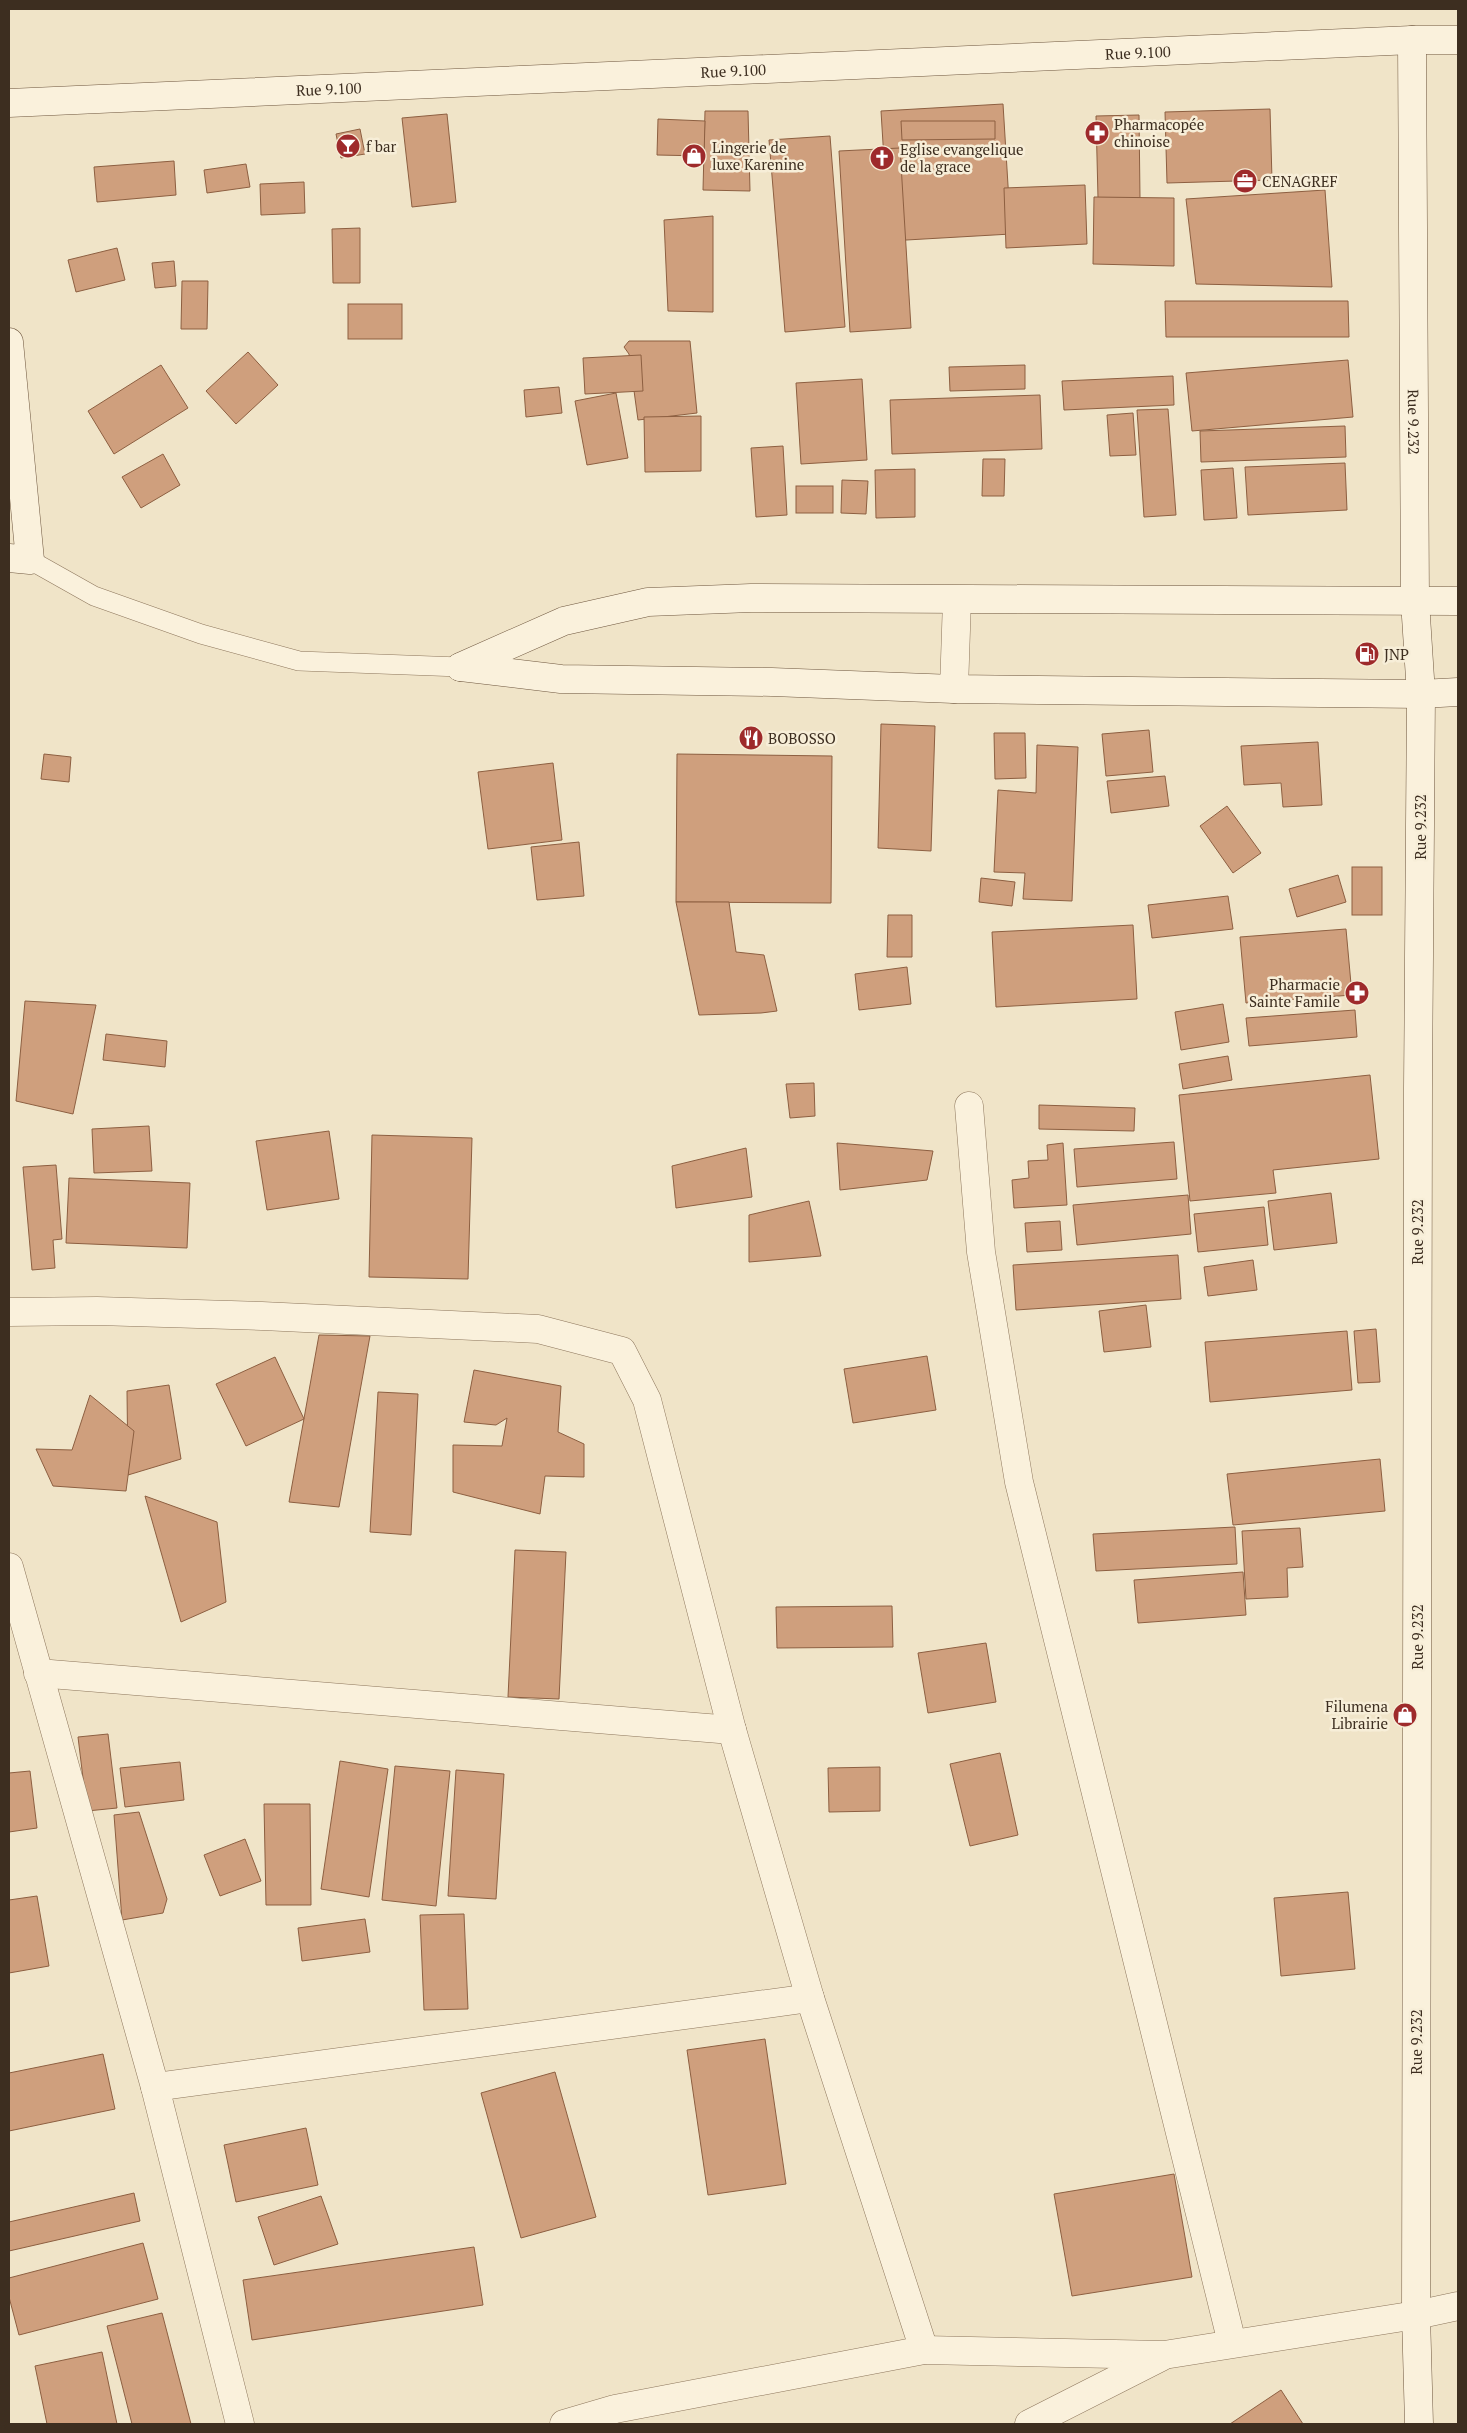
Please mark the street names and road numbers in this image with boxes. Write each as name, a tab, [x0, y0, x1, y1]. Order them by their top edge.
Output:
street label: Rue 9.100	[1105, 41, 1171, 64]
street label: Rue 9.100	[700, 59, 766, 82]
street label: Rue 9.100	[295, 77, 362, 100]
street label: Rue 9.232	[1404, 389, 1424, 455]
street label: Rue 9.232	[1410, 794, 1430, 860]
street label: Rue 9.232	[1407, 1199, 1427, 1265]
street label: Rue 9.232	[1407, 1604, 1427, 1670]
street label: Rue 9.232	[1406, 2009, 1426, 2075]

